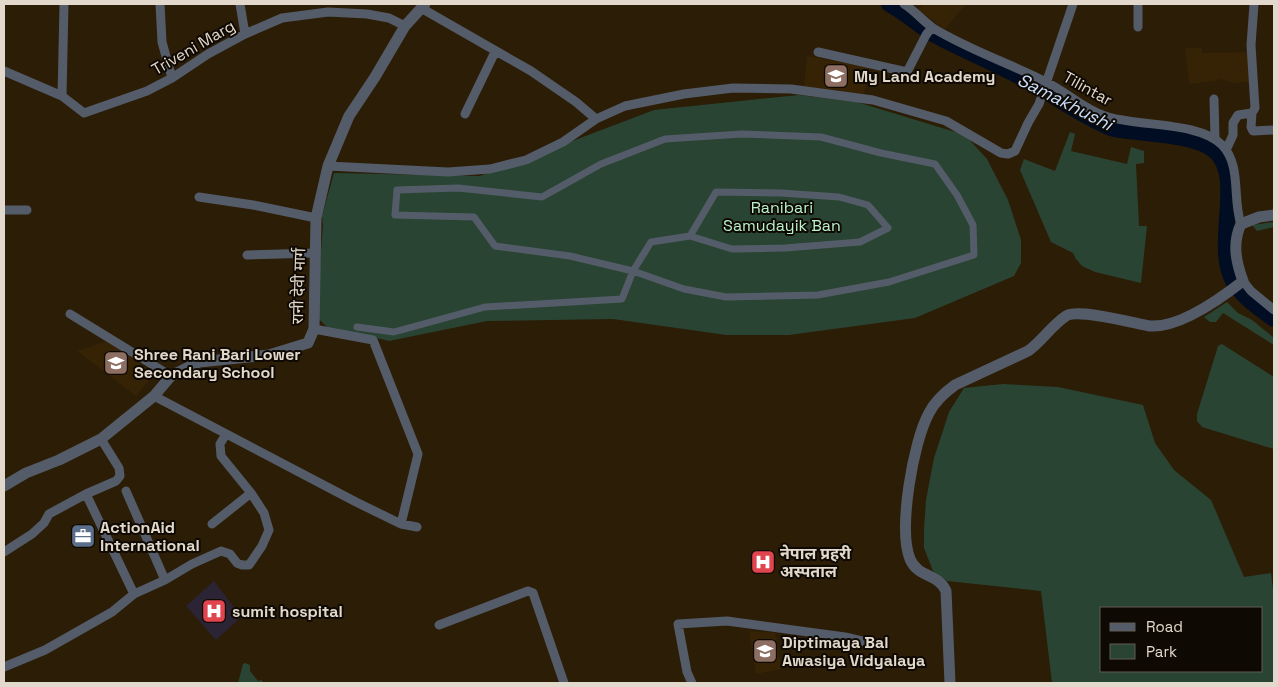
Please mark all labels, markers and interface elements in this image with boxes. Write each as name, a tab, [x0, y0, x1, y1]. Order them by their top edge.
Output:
street label: Triveni Marg	[148, 15, 239, 80]
school or university icon: My Land Academy	[823, 63, 849, 89]
place label: My Land Academy	[854, 66, 995, 87]
street label: Tilintar	[1059, 66, 1116, 111]
water label: Samakhushi	[1014, 68, 1119, 137]
park label: Ranibari Samudayik Ban	[723, 197, 841, 236]
street label: रानी देवी मार्ग	[287, 247, 310, 324]
place label: Shree Rani Bari Lower Secondary School	[134, 344, 301, 383]
school or university icon: Shree Rani Bari Lower Secondary School	[103, 350, 129, 376]
place label: ActionAid International	[100, 517, 200, 556]
office icon: ActionAid International	[70, 523, 96, 549]
place label: नेपाल प्रहरी अस्पताल	[780, 543, 851, 582]
hospital icon: नेपाल प्रहरी अस्पताल	[750, 549, 776, 575]
hospital icon: sumit hospital	[201, 598, 227, 624]
place label: sumit hospital	[232, 601, 343, 622]
legend	[1100, 607, 1263, 672]
text: Road	[1146, 617, 1183, 636]
place label: Diptimaya Bal Awasiya Vidyalaya	[782, 632, 925, 671]
school or university icon: Diptimaya Bal Awasiya Vidyalaya	[752, 638, 778, 664]
text: Park	[1146, 642, 1177, 661]

